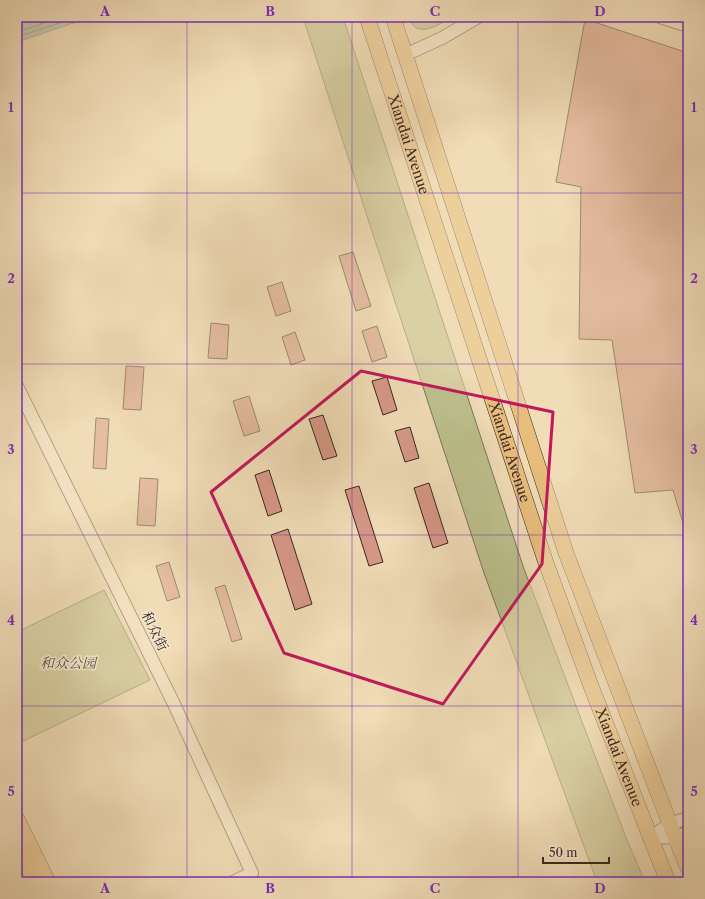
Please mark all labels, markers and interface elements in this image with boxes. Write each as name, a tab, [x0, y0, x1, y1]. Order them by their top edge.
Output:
text: A	[99, 3, 111, 19]
text: B	[265, 3, 275, 19]
text: C	[430, 3, 440, 19]
text: D	[594, 3, 606, 19]
street label: Xiandai Avenue	[384, 91, 434, 197]
text: 1	[8, 99, 14, 115]
text: 1	[691, 99, 697, 115]
text: 2	[7, 270, 15, 286]
text: 2	[690, 270, 698, 286]
street label: Xiandai Avenue	[485, 399, 535, 505]
text: 3	[7, 441, 15, 457]
text: 3	[690, 441, 698, 457]
street label: 和众街	[138, 608, 172, 654]
text: 4	[7, 612, 15, 628]
text: 4	[690, 612, 698, 628]
park label: 和众公园	[40, 654, 98, 672]
street label: Xiandai Avenue	[591, 704, 647, 809]
text: 5	[7, 783, 15, 799]
text: 5	[690, 783, 698, 799]
scale bar	[543, 839, 609, 865]
text: 50 m	[549, 845, 578, 860]
text: A	[99, 880, 111, 896]
text: B	[265, 880, 275, 896]
text: C	[430, 880, 440, 896]
text: D	[594, 880, 606, 896]

